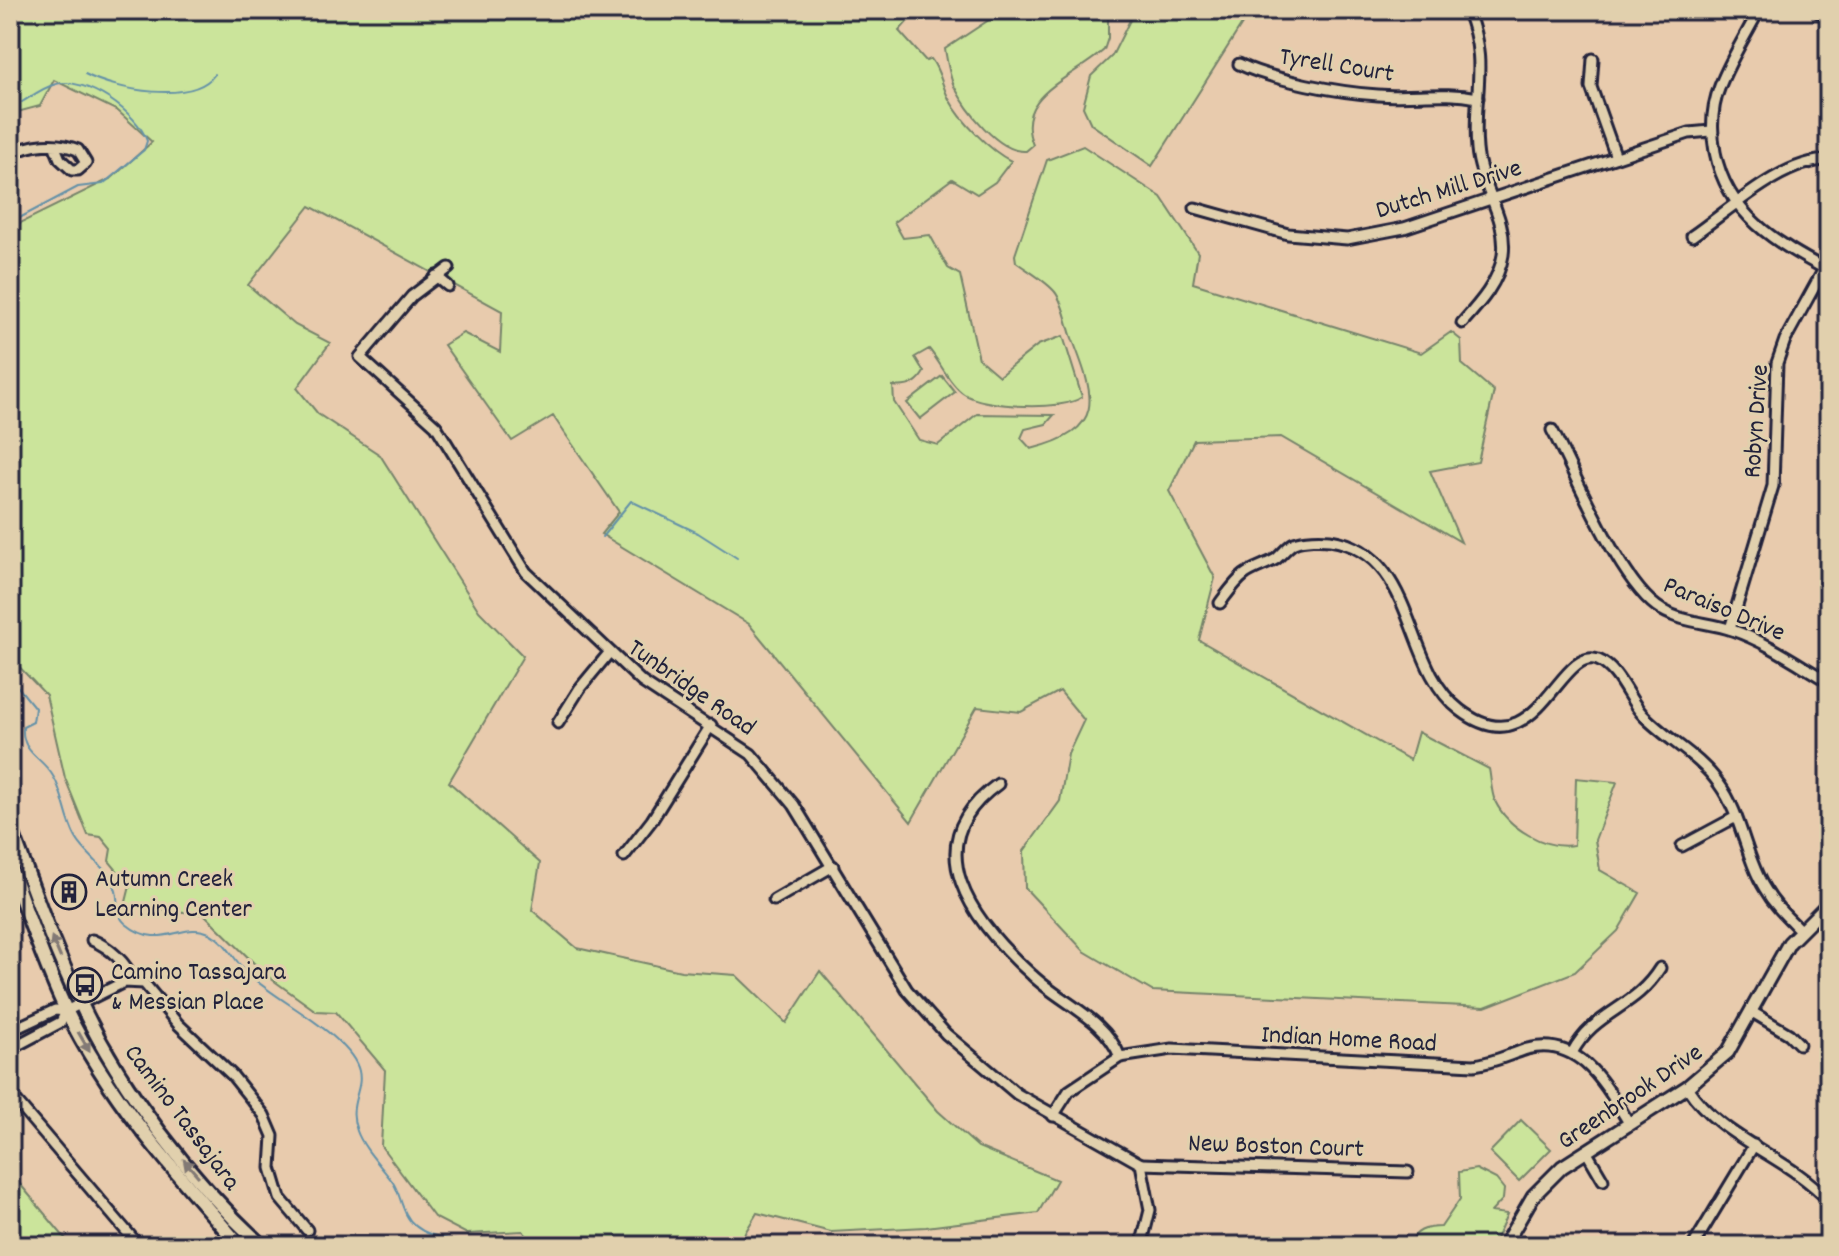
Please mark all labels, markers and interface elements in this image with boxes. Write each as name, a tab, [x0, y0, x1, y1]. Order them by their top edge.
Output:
street label: Tyrell Court	[1277, 39, 1397, 94]
street label: Dutch Mill Drive	[1371, 151, 1527, 230]
street label: Robyn Drive	[1735, 363, 1780, 479]
street label: Paraiso Drive	[1657, 568, 1790, 652]
street label: Tunbridge Road	[619, 631, 763, 747]
place label: Autumn Creek Learning Center	[95, 862, 252, 929]
building icon: Autumn Creek Learning Center	[50, 873, 88, 911]
one-way arrow	[49, 935, 62, 959]
place label: Camino Tassajara & Messian Place	[111, 955, 287, 1022]
bus stop icon: Camino Tassajara & Messian Place	[66, 966, 104, 1004]
street label: Indian Home Road	[1260, 1017, 1438, 1064]
one-way arrow	[77, 1031, 91, 1053]
street label: Greenbrook Drive	[1551, 1035, 1711, 1160]
street label: Camino Tassajara	[114, 1037, 249, 1200]
street label: New Boston Court	[1187, 1126, 1365, 1169]
one-way arrow	[183, 1158, 200, 1178]

